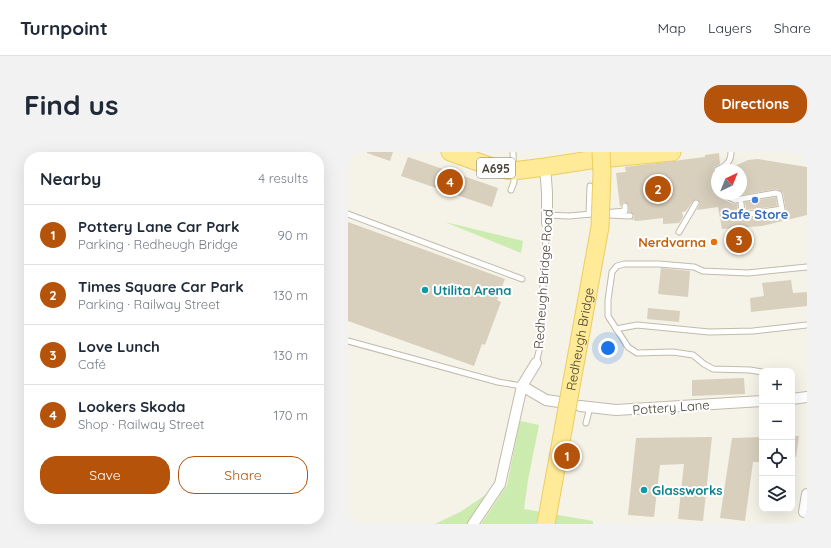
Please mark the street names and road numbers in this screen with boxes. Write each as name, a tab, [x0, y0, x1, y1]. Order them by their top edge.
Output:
road number: A695	[477, 158, 515, 178]
street label: Redheugh Bridge Road	[530, 209, 556, 349]
street label: Redheugh Bridge	[562, 286, 597, 392]
street label: Pottery Lane	[632, 396, 710, 418]

